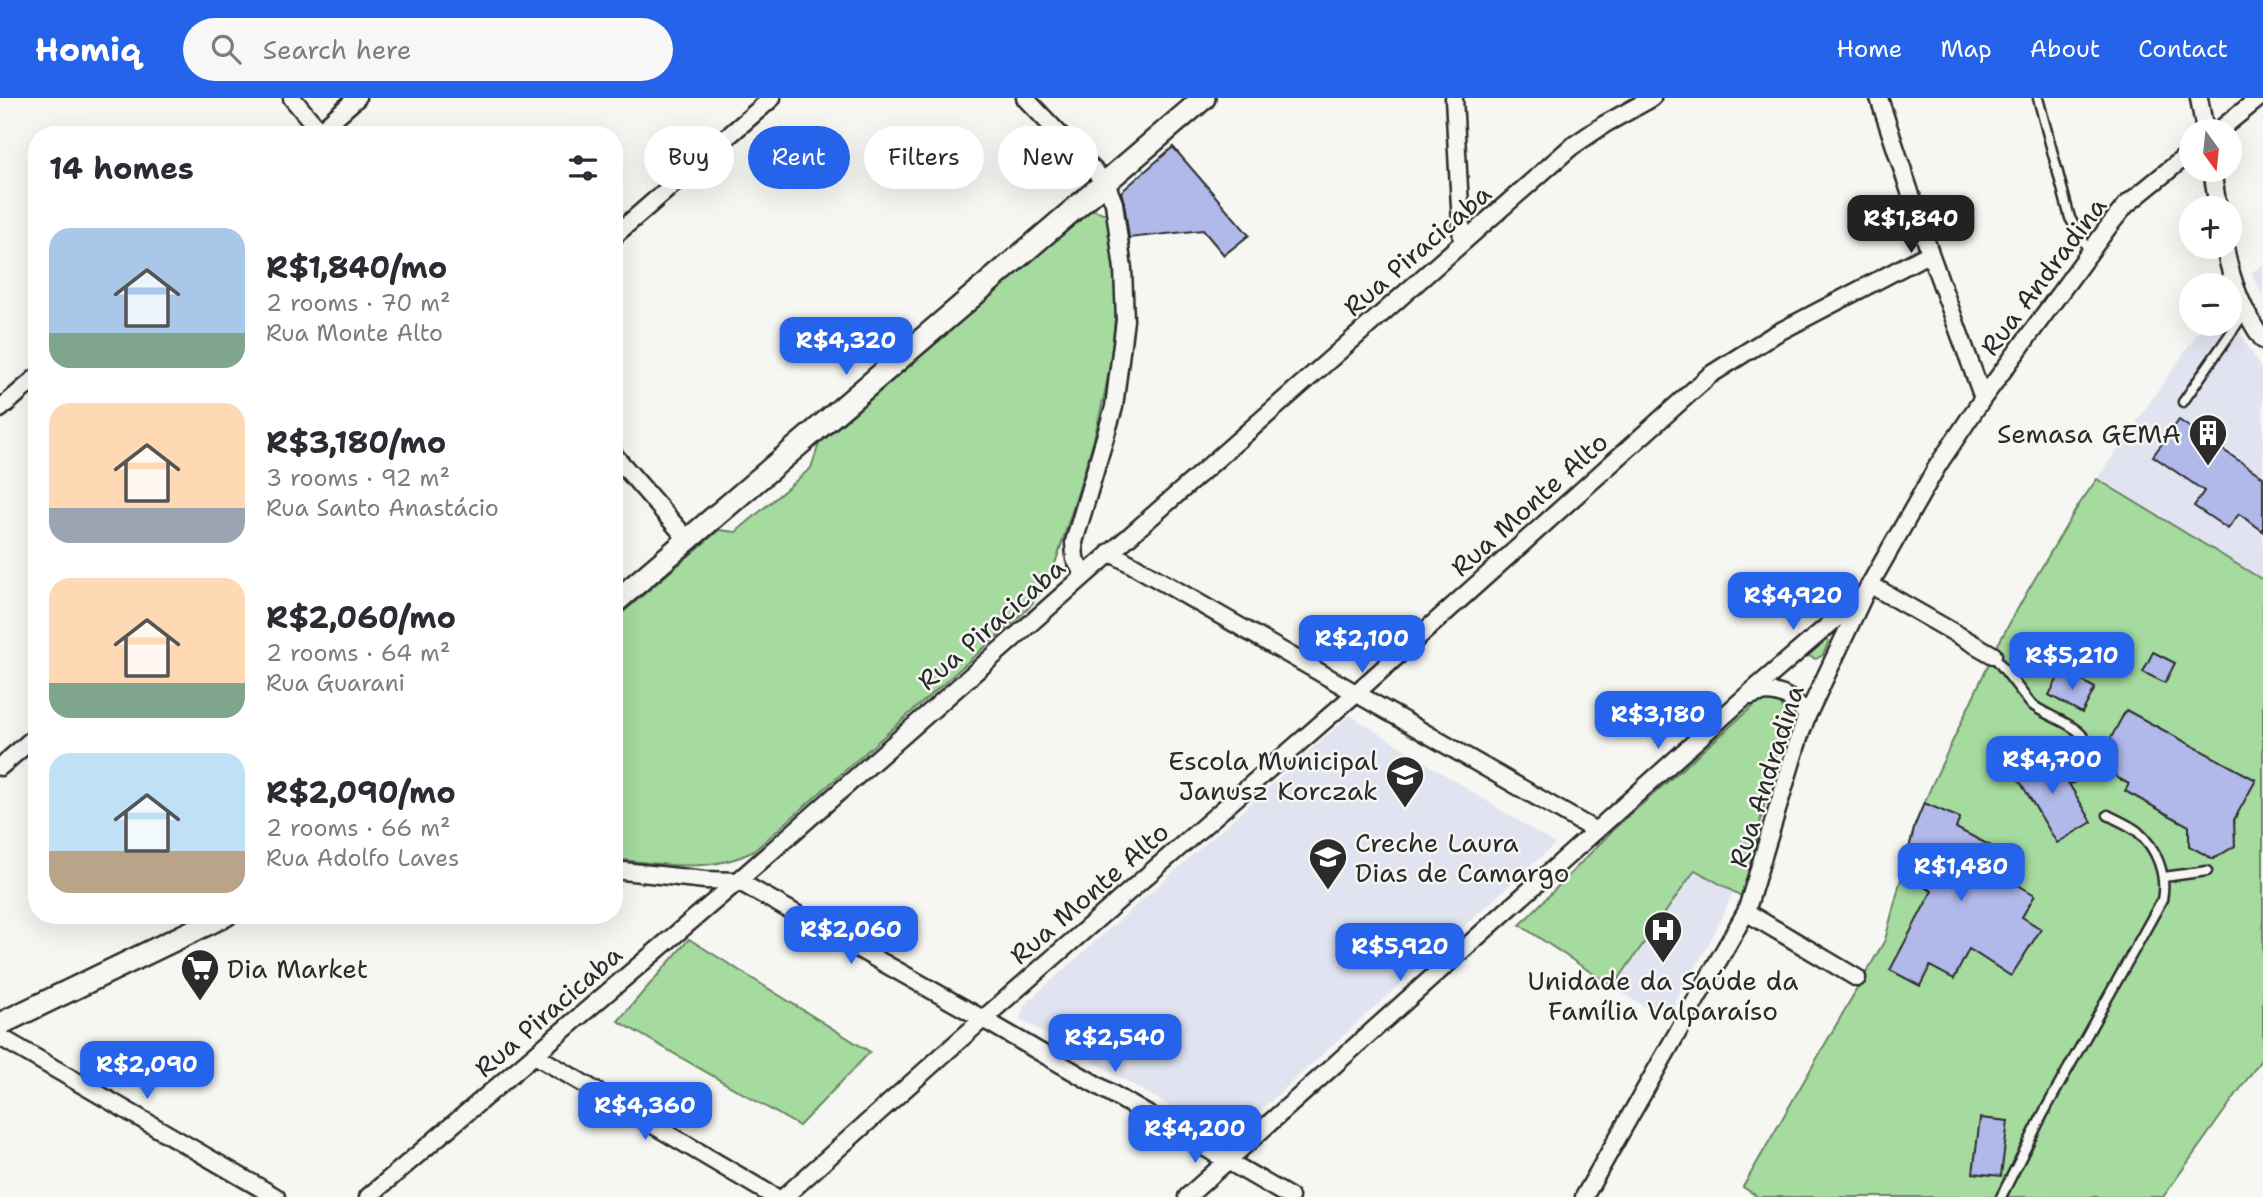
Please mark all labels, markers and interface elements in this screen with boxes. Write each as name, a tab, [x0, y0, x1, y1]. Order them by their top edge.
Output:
search box	[183, 18, 673, 81]
text: Homiq	[35, 27, 141, 72]
icon: search	[207, 30, 245, 68]
text: Search here	[263, 32, 411, 67]
text: Home	[1836, 33, 1902, 65]
text: Map	[1940, 33, 1992, 65]
text: About	[2030, 33, 2100, 65]
text: Contact	[2138, 33, 2228, 65]
north arrow	[2179, 119, 2242, 182]
map controls	[2179, 119, 2242, 336]
chip: Buy	[644, 126, 734, 189]
chip: Rent	[748, 126, 850, 189]
chip: Filters	[864, 126, 984, 189]
chip: New	[998, 126, 1098, 189]
text: 14 homes	[49, 148, 194, 189]
icon: filters	[564, 149, 602, 187]
street label: Rua Piracicaba	[1336, 176, 1498, 324]
street label: Rua Andradina	[1972, 190, 2114, 362]
pin: R$1,840	[1846, 195, 1976, 255]
button: +	[2179, 196, 2242, 259]
text: R$1,840	[1863, 203, 1959, 233]
text: R$1,840/mo	[266, 247, 447, 288]
icon: home	[105, 256, 189, 340]
button: −	[2179, 273, 2242, 336]
text: 2 rooms · 70 m²	[266, 288, 451, 318]
pin: R$4,320	[781, 317, 911, 377]
text: Rua Monte Alto	[266, 318, 443, 348]
text: R$4,320	[796, 325, 896, 355]
building icon: Semasa GEMA	[2187, 412, 2229, 467]
place label: Semasa GEMA	[1997, 416, 2181, 451]
text: R$3,180/mo	[266, 422, 446, 463]
street label: Rua Monte Alto	[1443, 424, 1615, 584]
icon: home	[105, 431, 189, 515]
text: 3 rooms · 92 m²	[266, 463, 450, 493]
text: Rua Santo Anastácio	[266, 493, 499, 523]
street label: Rua Piracicaba	[910, 550, 1072, 698]
pin: R$4,920	[1728, 573, 1858, 632]
text: R$4,920	[1744, 580, 1842, 610]
text: R$2,060/mo	[266, 597, 456, 638]
icon: home	[105, 606, 189, 690]
pin: R$2,100	[1297, 616, 1427, 675]
text: R$2,100	[1315, 623, 1409, 653]
pin: R$5,210	[2007, 632, 2137, 692]
text: 2 rooms · 64 m²	[266, 638, 450, 668]
text: R$5,210	[2025, 640, 2119, 670]
text: Rua Guarani	[266, 668, 405, 698]
street label: Rua Andradina	[1720, 680, 1812, 872]
pin: R$3,180	[1593, 692, 1723, 751]
text: R$3,180	[1611, 699, 1705, 729]
pin: R$4,700	[1987, 736, 2117, 796]
place label: Escola Municipal Janusz Korczak	[1168, 743, 1378, 808]
text: R$4,700	[2002, 744, 2102, 774]
school or university icon: Escola Municipal Janusz Korczak	[1384, 754, 1426, 809]
text: R$2,090/mo	[266, 772, 456, 813]
icon: home	[105, 781, 189, 865]
text: 2 rooms · 66 m²	[266, 813, 451, 843]
street label: Rua Monte Alto	[1002, 814, 1176, 972]
place label: Creche Laura Dias de Camargo	[1355, 825, 1569, 890]
school or university icon: Creche Laura Dias de Camargo	[1307, 836, 1349, 891]
text: Rua Adolfo Laves	[266, 843, 459, 873]
pin: R$1,480	[1896, 844, 2026, 903]
text: R$1,480	[1914, 851, 2008, 881]
pin: R$2,060	[786, 906, 916, 966]
hospital icon: Unidade da Saúde da Família Valparaíso	[1642, 909, 1684, 964]
text: R$2,060	[800, 914, 902, 944]
pin: R$5,920	[1335, 924, 1465, 983]
text: R$5,920	[1351, 931, 1449, 961]
street label: Rua Piracicaba	[467, 937, 629, 1085]
supermarket icon: Dia Market	[179, 947, 221, 1002]
place label: Dia Market	[227, 951, 368, 986]
place label: Unidade da Saúde da Família Valparaíso	[1527, 963, 1799, 1028]
pin: R$2,540	[1050, 1014, 1180, 1074]
text: R$2,540	[1065, 1022, 1165, 1052]
pin: R$2,090	[82, 1042, 212, 1101]
text: R$2,090	[96, 1049, 198, 1079]
pin: R$4,360	[580, 1082, 710, 1142]
text: R$4,360	[594, 1090, 696, 1120]
pin: R$4,200	[1130, 1105, 1260, 1165]
text: R$4,200	[1144, 1113, 1246, 1143]

